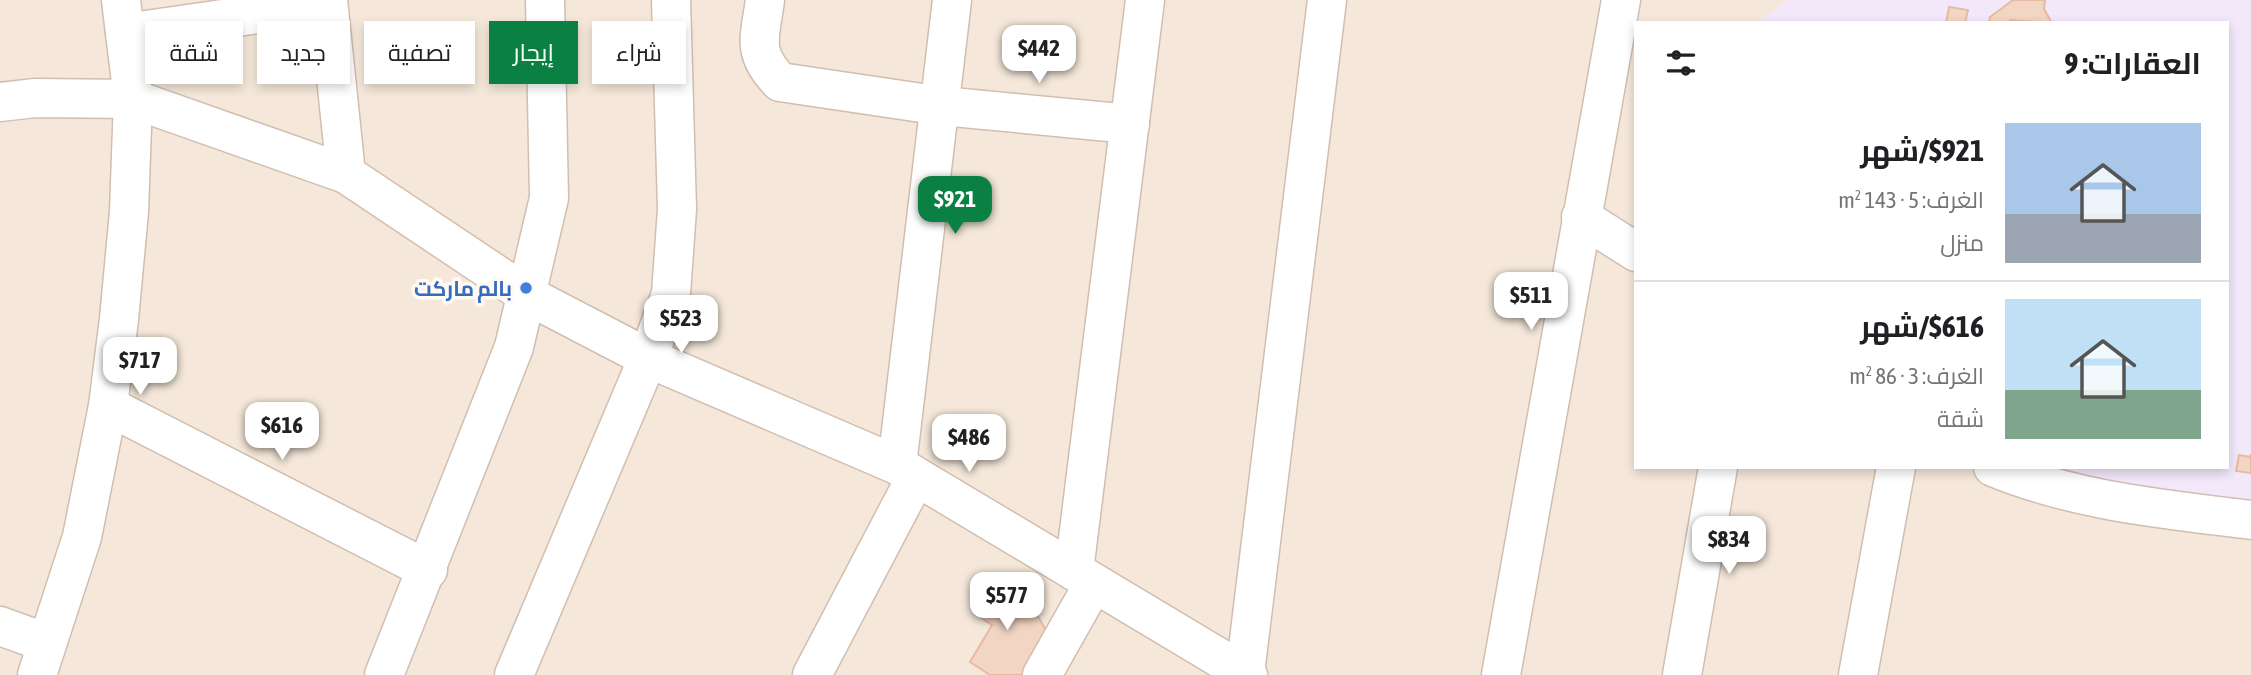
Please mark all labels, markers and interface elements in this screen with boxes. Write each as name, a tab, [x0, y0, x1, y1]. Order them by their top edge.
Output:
chip: شقة	[145, 21, 243, 84]
chip: جديد	[257, 21, 350, 84]
chip: تصفية	[364, 21, 475, 84]
chip: إيجار	[489, 21, 578, 84]
chip: شراء	[592, 21, 686, 84]
pin: $442	[998, 25, 1080, 85]
text: $442	[1018, 35, 1060, 61]
icon: filters	[1662, 44, 1700, 82]
text: العقارات: 9	[2064, 46, 2201, 80]
text: $921/شهر	[1860, 133, 1984, 167]
icon: home	[2061, 151, 2145, 235]
pin: $921	[914, 176, 996, 236]
text: $921	[934, 186, 976, 212]
text: الغرف: 5 · 143 m²	[1838, 187, 1984, 213]
text: منزل	[1940, 230, 1984, 256]
pin: $511	[1490, 272, 1572, 332]
place label: بالم ماركت	[414, 276, 512, 303]
marker: بالم ماركت	[518, 280, 534, 296]
text: $511	[1510, 282, 1552, 308]
pin: $523	[640, 296, 722, 355]
text: $523	[660, 305, 702, 331]
text: $616/شهر	[1860, 309, 1984, 343]
icon: home	[2061, 327, 2145, 411]
pin: $717	[99, 338, 181, 397]
text: $717	[119, 347, 161, 373]
text: الغرف: 3 · 86 m²	[1849, 363, 1984, 389]
pin: $616	[241, 402, 323, 462]
text: شقة	[1937, 406, 1984, 432]
text: $616	[261, 412, 303, 438]
pin: $486	[928, 414, 1010, 474]
text: $486	[948, 424, 990, 450]
pin: $834	[1688, 516, 1770, 576]
text: $834	[1708, 526, 1750, 552]
pin: $577	[966, 572, 1048, 632]
text: $577	[986, 582, 1028, 608]

